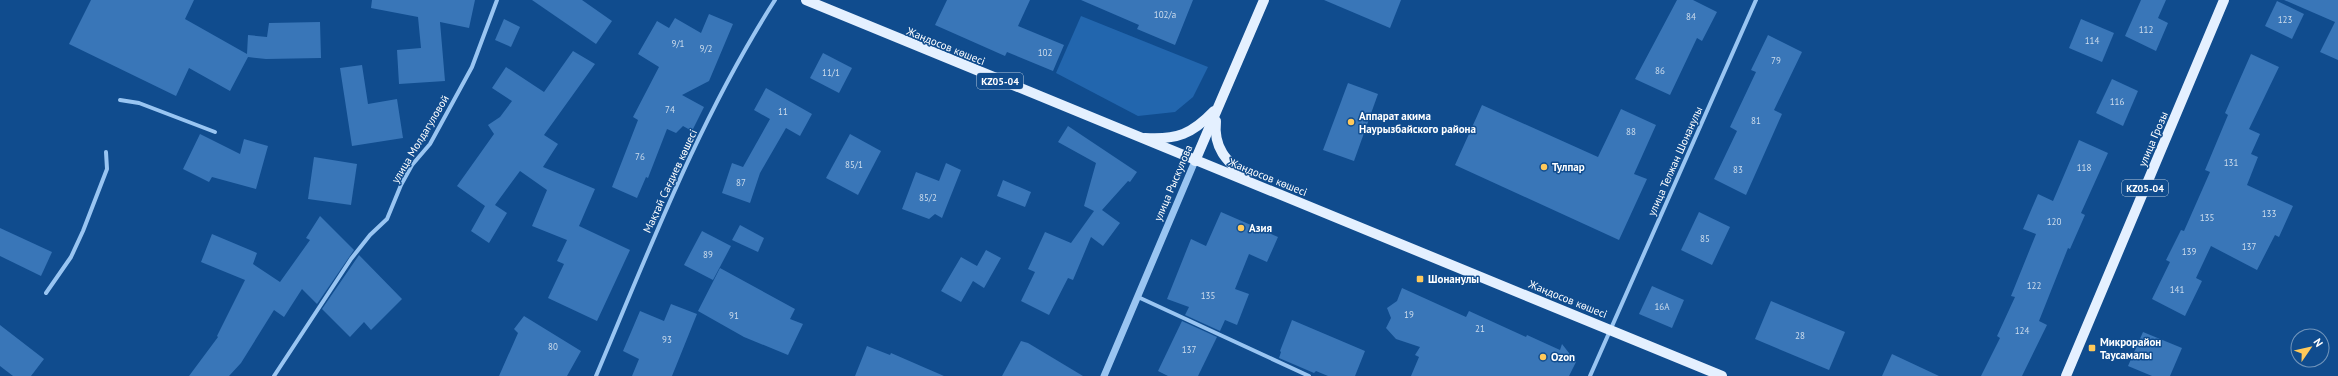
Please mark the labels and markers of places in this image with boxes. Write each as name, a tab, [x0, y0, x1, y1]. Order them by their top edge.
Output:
place label: Аппарат акима Наурызбайского района	[1359, 109, 1476, 136]
marker: Аппарат акима Наурызбайского района	[1346, 117, 1356, 127]
place label: Тулпар	[1552, 160, 1585, 174]
marker: Тулпар	[1539, 162, 1549, 172]
place label: Азия	[1249, 221, 1272, 235]
marker: Азия	[1236, 223, 1246, 233]
place label: Шонанулы	[1428, 272, 1479, 286]
marker: Шонанулы	[1415, 274, 1425, 284]
place label: Микрорайон Таусамалы	[2100, 335, 2161, 362]
marker: Микрорайон Таусамалы	[2087, 343, 2097, 353]
place label: Ozon	[1551, 350, 1575, 364]
marker: Ozon	[1538, 352, 1548, 362]

